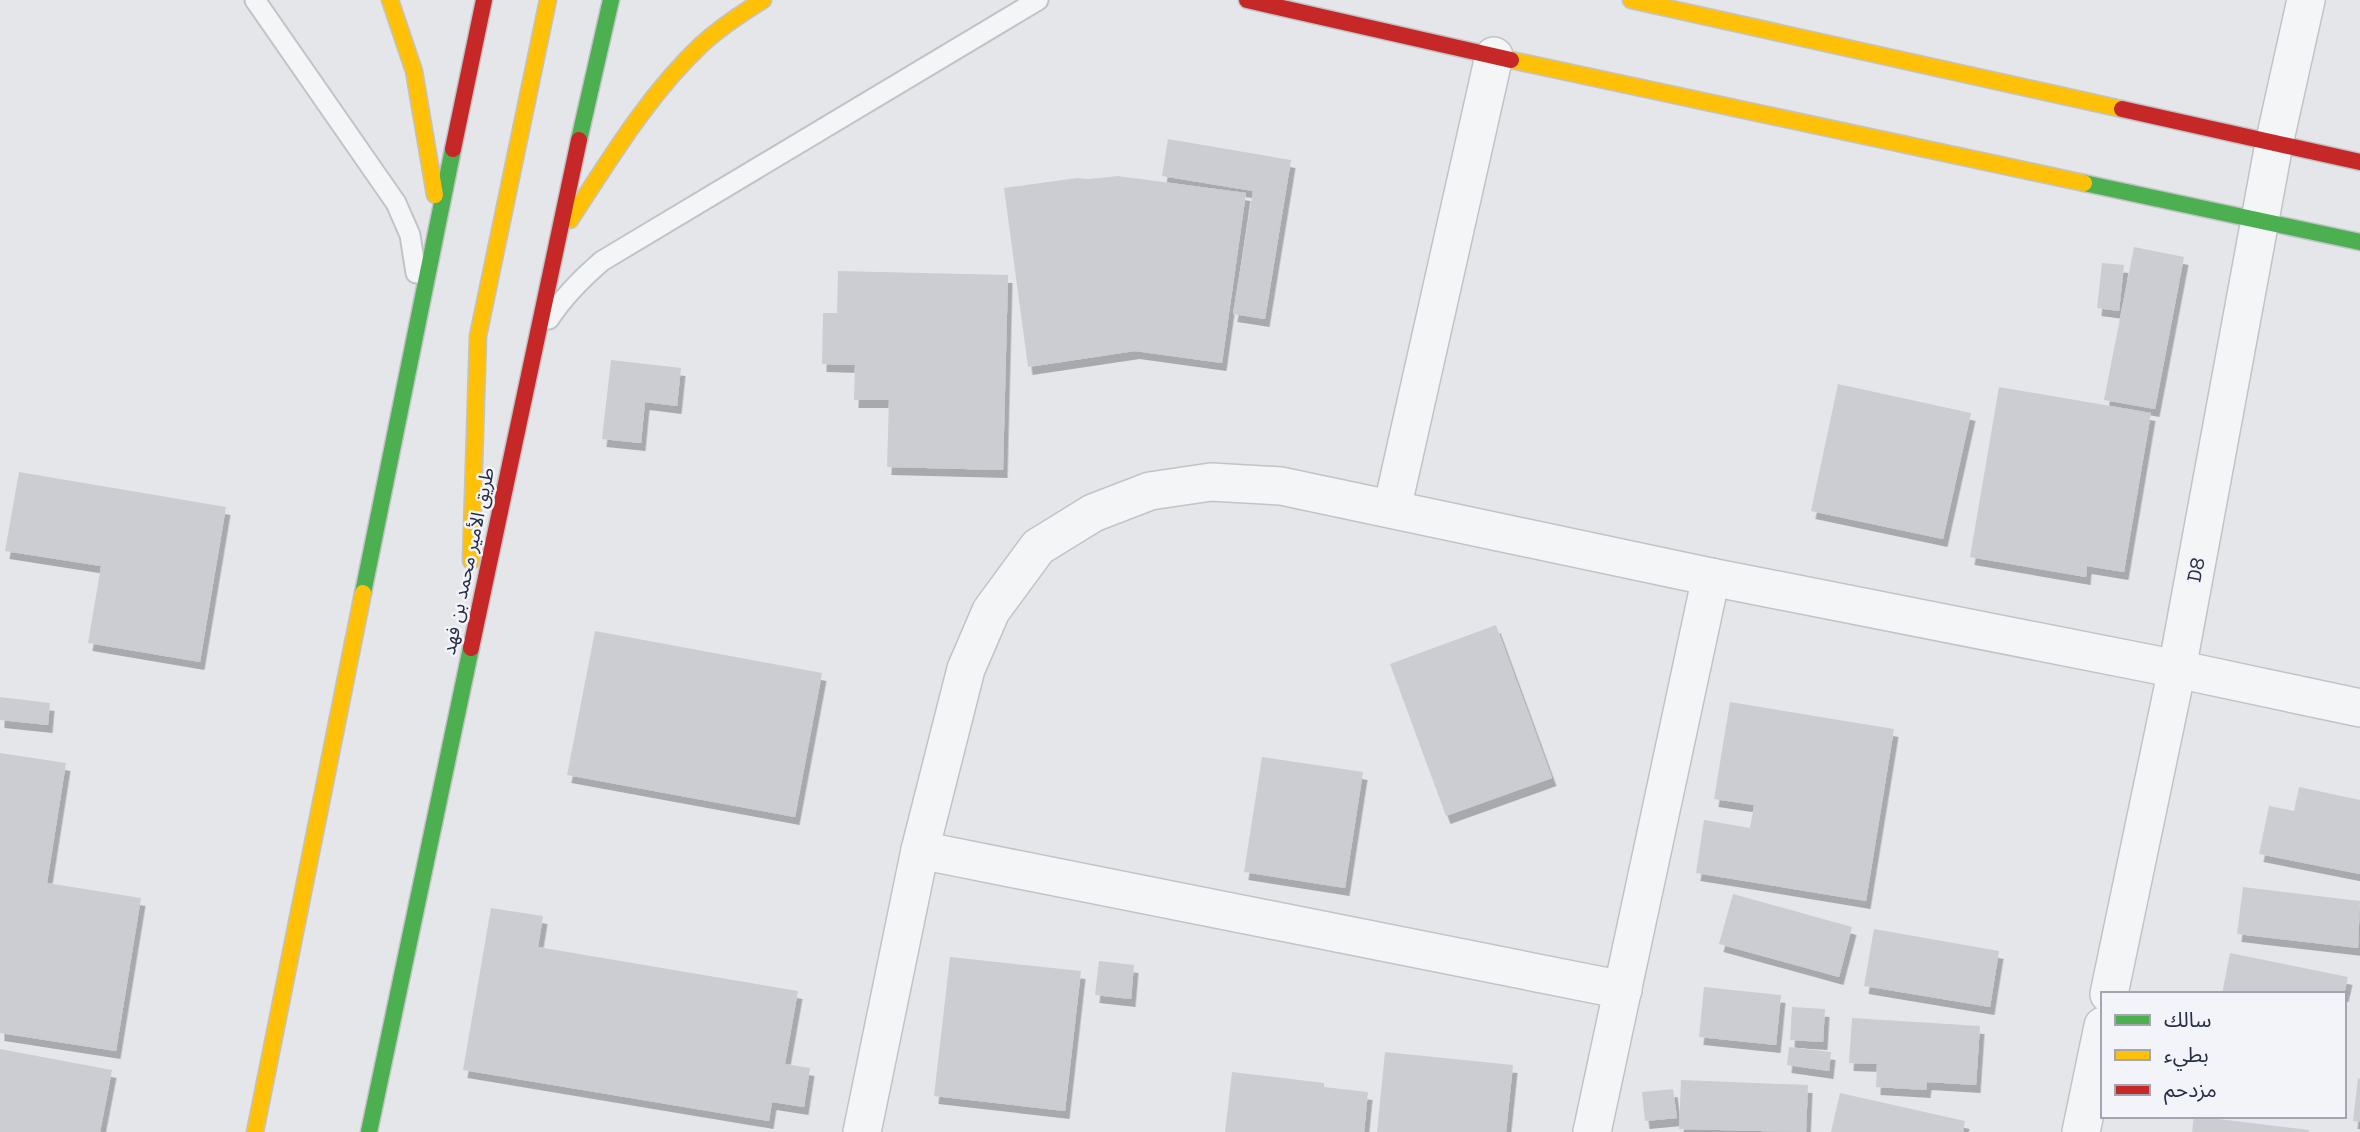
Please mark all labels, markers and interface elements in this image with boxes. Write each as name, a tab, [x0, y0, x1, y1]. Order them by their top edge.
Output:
street label: طريق الأمير محمد بن فهد	[436, 465, 500, 657]
street label: D8	[2181, 556, 2211, 584]
legend	[2101, 992, 2346, 1118]
text: سالك	[2164, 1006, 2211, 1033]
text: بطيء	[2164, 1041, 2209, 1071]
text: مزدحم	[2164, 1076, 2217, 1105]

